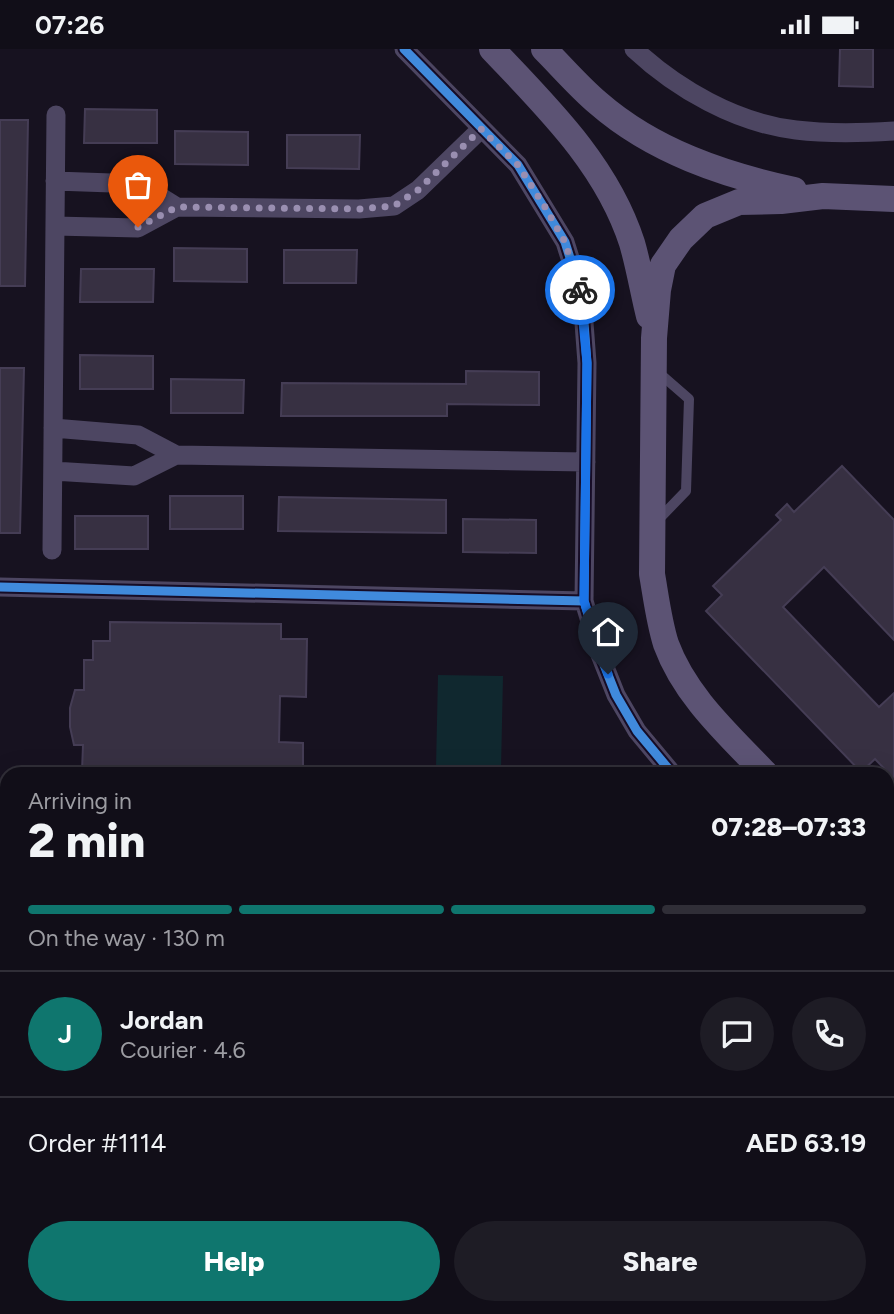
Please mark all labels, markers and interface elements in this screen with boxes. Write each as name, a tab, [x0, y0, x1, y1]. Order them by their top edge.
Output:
text: 07:26	[35, 9, 104, 41]
pin	[108, 155, 168, 227]
icon: bag	[119, 166, 157, 204]
courier	[545, 255, 615, 325]
icon: bike	[561, 271, 599, 309]
pin	[578, 602, 638, 674]
icon: home	[589, 613, 627, 651]
text: Arriving in	[28, 787, 132, 815]
text: 07:28–07:33	[711, 811, 866, 843]
text: 2 min	[28, 813, 145, 869]
text: On the way · 130 m	[28, 924, 225, 952]
button: chat	[700, 997, 774, 1071]
button: phone	[792, 997, 866, 1071]
text: Jordan	[120, 1004, 203, 1036]
text: J	[58, 1018, 72, 1050]
text: Courier · 4.6	[120, 1036, 246, 1064]
text: Order #1114	[28, 1127, 166, 1159]
text: AED 63.19	[746, 1127, 866, 1159]
button: Help	[28, 1221, 440, 1301]
button: Share	[454, 1221, 866, 1301]

